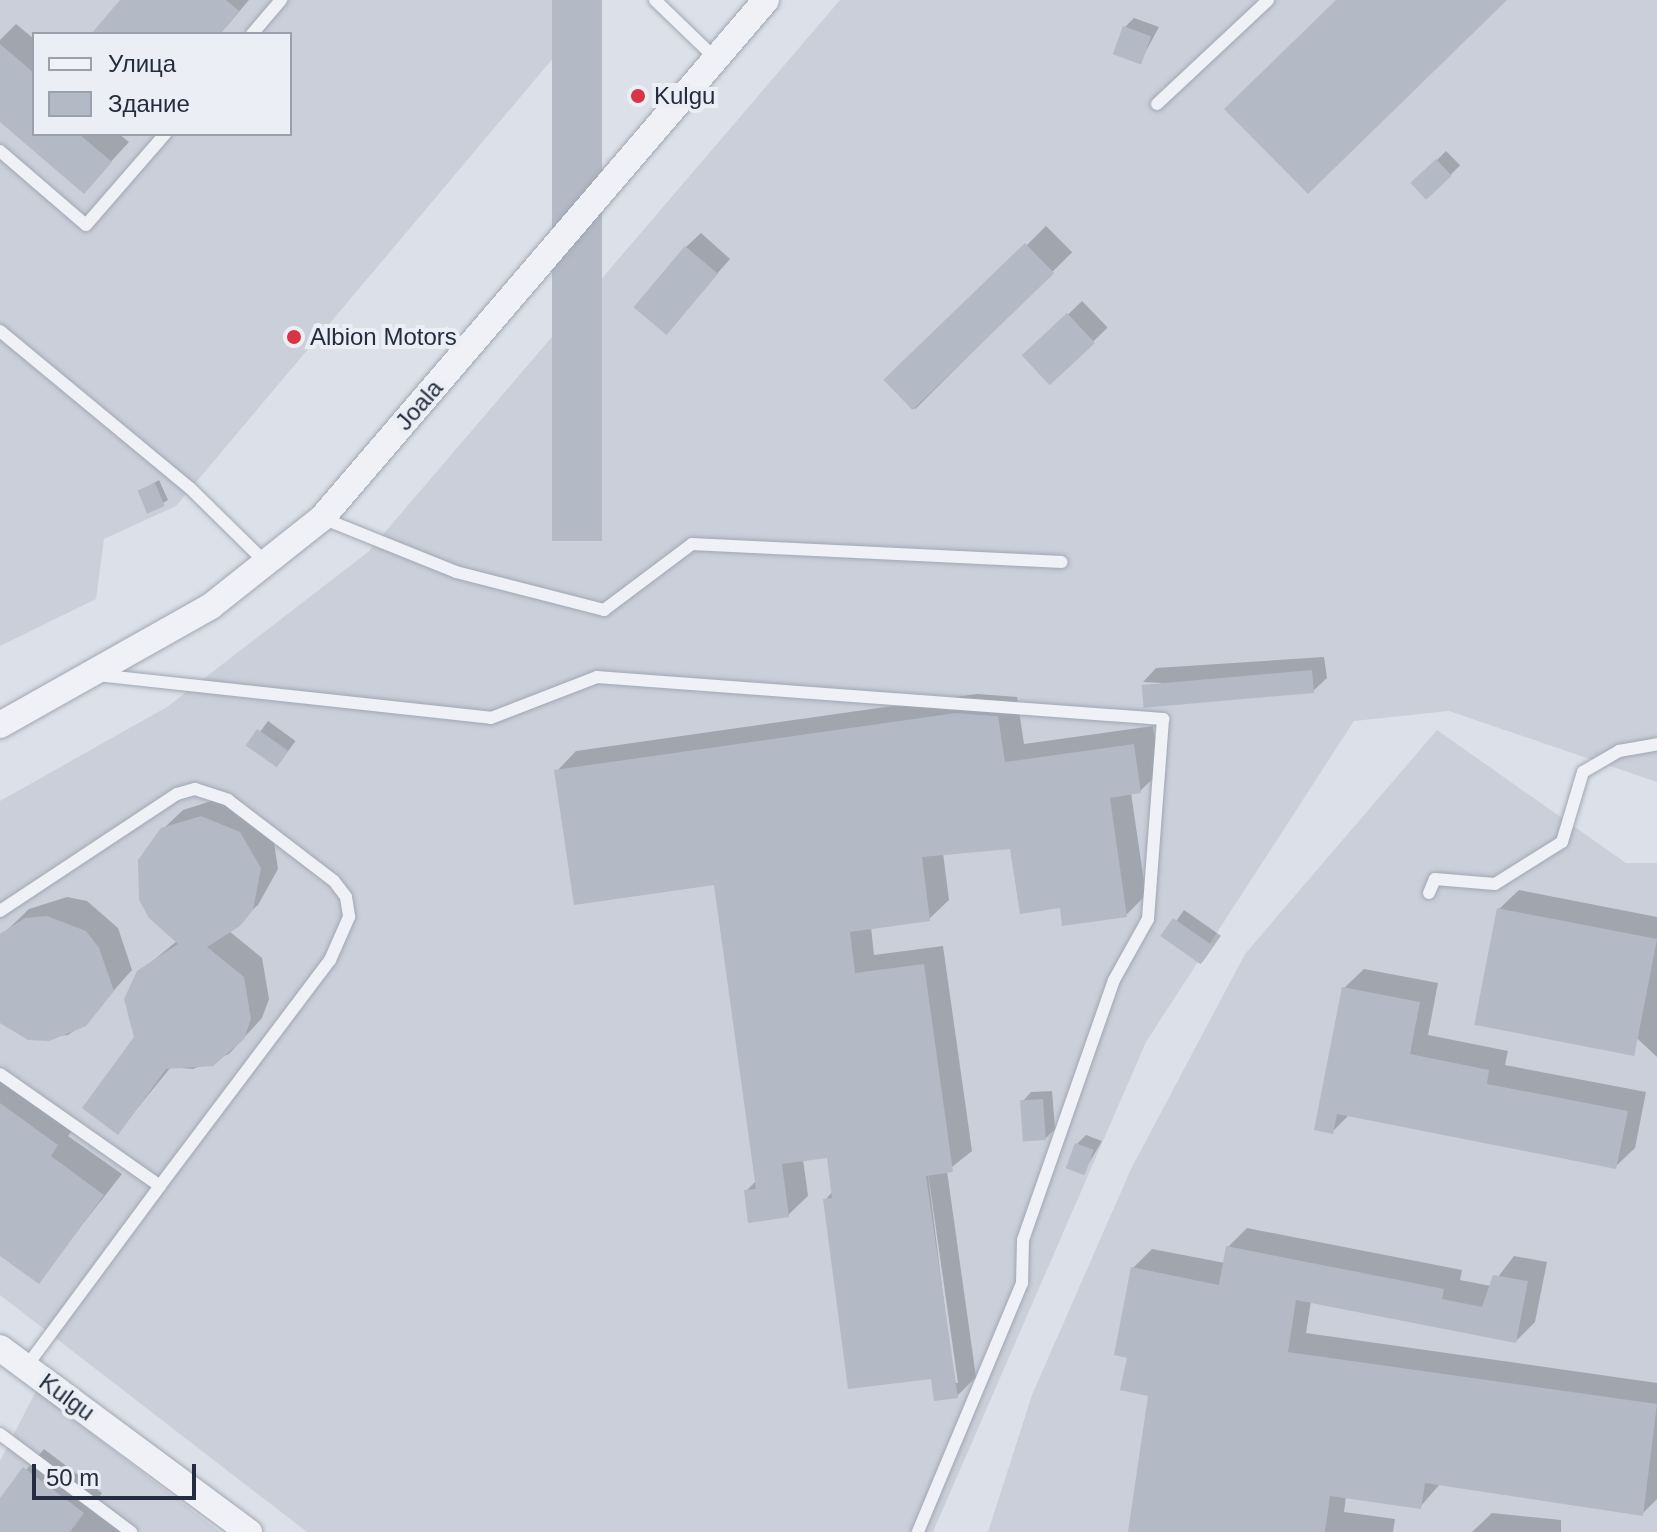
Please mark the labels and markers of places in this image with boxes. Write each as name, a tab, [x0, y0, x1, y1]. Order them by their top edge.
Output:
place label: Kulgu	[654, 82, 715, 110]
marker: Kulgu	[629, 87, 647, 105]
place label: Albion Motors	[310, 323, 457, 351]
marker: Albion Motors	[285, 328, 303, 346]

